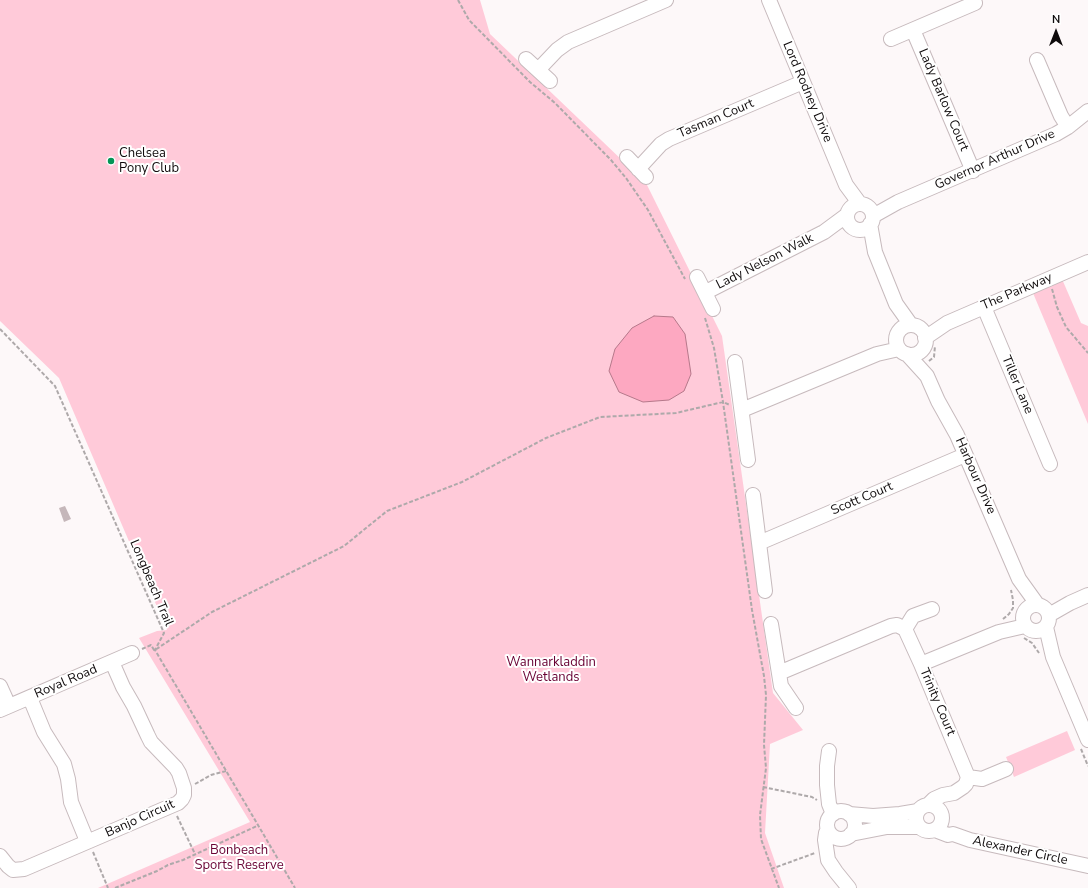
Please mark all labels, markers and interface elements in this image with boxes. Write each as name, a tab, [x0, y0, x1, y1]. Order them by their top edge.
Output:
north arrow	[1036, 12, 1076, 52]
text: N	[1052, 12, 1060, 27]
street label: Lord Rodney Drive	[779, 39, 835, 145]
street label: Lady Barlow Court	[914, 47, 972, 153]
street label: Tasman Court	[676, 96, 756, 142]
street label: Governor Arthur Drive	[933, 126, 1057, 194]
place label: Chelsea Pony Club	[119, 146, 179, 177]
marker: Chelsea Pony Club	[106, 156, 116, 166]
street label: Lady Nelson Walk	[714, 231, 816, 293]
street label: The Parkway	[979, 270, 1055, 314]
street label: Tiller Lane	[998, 354, 1036, 416]
street label: Harbour Drive	[951, 435, 999, 517]
street label: Scott Court	[829, 479, 895, 519]
street label: Longbeach Trail	[126, 537, 176, 629]
park label: Wannarkladdin Wetlands	[506, 655, 596, 686]
street label: Royal Road	[32, 662, 100, 702]
street label: Trinity Court	[916, 666, 958, 738]
street label: Banjo Circuit	[103, 797, 177, 841]
street label: Alexander Circle	[971, 833, 1069, 869]
park label: Bonbeach Sports Reserve	[194, 843, 284, 874]

